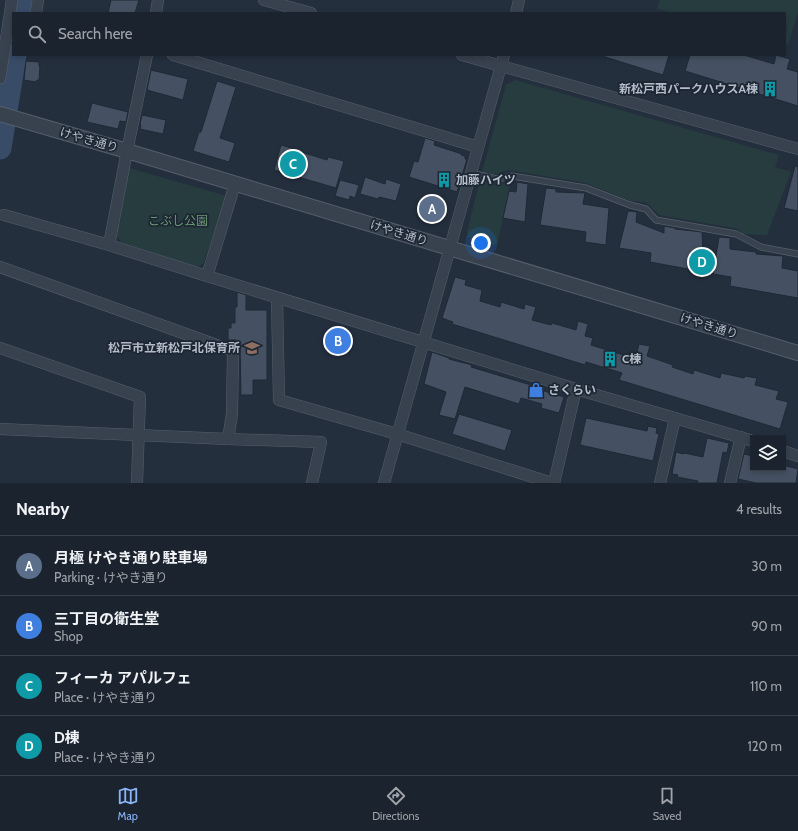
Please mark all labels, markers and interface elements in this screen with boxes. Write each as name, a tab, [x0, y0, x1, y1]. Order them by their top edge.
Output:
search box	[12, 12, 786, 56]
icon: search	[26, 23, 48, 45]
text: Search here	[58, 25, 133, 43]
building icon: 新松戸西パークハウスA棟	[761, 80, 779, 98]
place label: 新松戸西パークハウスA棟	[619, 81, 758, 96]
street label: けやき通り	[58, 124, 120, 155]
pin: C	[280, 149, 306, 179]
building icon: 加藤ハイツ	[435, 171, 453, 189]
place label: 加藤ハイツ	[456, 172, 516, 187]
pin: A	[419, 194, 445, 224]
park label: こぶし公園	[148, 213, 208, 228]
street label: けやき通り	[368, 217, 430, 248]
your location	[471, 233, 491, 253]
pin: D	[689, 247, 715, 277]
street label: けやき通り	[678, 310, 740, 341]
pin: B	[325, 326, 351, 356]
school or university icon: 松戸市立新松戸北保育所	[243, 339, 261, 357]
place label: 松戸市立新松戸北保育所	[108, 340, 240, 355]
building icon: C棟	[601, 350, 619, 368]
place label: C棟	[622, 351, 641, 366]
shop icon: さくらい	[527, 381, 545, 399]
place label: さくらい	[548, 382, 596, 397]
map controls	[750, 435, 786, 471]
button: layers	[750, 435, 786, 471]
text: Nearby	[16, 499, 69, 519]
text: 4 results	[736, 501, 782, 517]
text: 月極 けやき通り駐車場	[54, 549, 207, 567]
text: A	[25, 558, 33, 574]
text: 30 m	[752, 558, 782, 574]
text: Parking · けやき通り	[54, 569, 168, 585]
text: 三丁目の衛生堂	[54, 610, 159, 628]
text: B	[25, 618, 33, 634]
text: 90 m	[751, 618, 782, 634]
text: Shop	[54, 628, 83, 644]
text: フィーカ アパルフェ	[54, 669, 192, 687]
text: C	[25, 678, 33, 694]
text: 110 m	[750, 678, 782, 694]
text: Place · けやき通り	[54, 689, 157, 705]
text: D棟	[54, 729, 80, 747]
text: D	[24, 738, 34, 754]
text: 120 m	[748, 738, 782, 754]
text: Place · けやき通り	[54, 749, 157, 765]
tab: Map	[117, 785, 139, 823]
tab: Directions	[372, 785, 419, 823]
tab: Saved	[653, 785, 681, 823]

